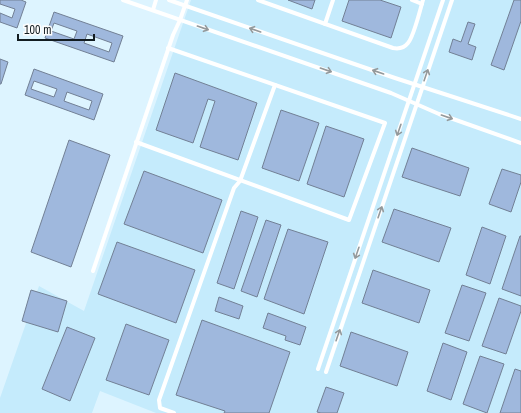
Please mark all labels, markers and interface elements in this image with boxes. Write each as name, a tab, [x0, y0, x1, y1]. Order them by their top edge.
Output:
scale bar	[18, 16, 94, 42]
text: 100 m	[24, 22, 51, 38]
one-way arrow	[196, 24, 208, 32]
one-way arrow	[249, 25, 261, 33]
one-way arrow	[319, 67, 331, 75]
one-way arrow	[372, 68, 384, 76]
one-way arrow	[423, 69, 430, 82]
one-way arrow	[440, 114, 452, 122]
one-way arrow	[394, 123, 402, 135]
one-way arrow	[377, 205, 384, 218]
one-way arrow	[353, 246, 360, 259]
one-way arrow	[335, 329, 343, 341]

